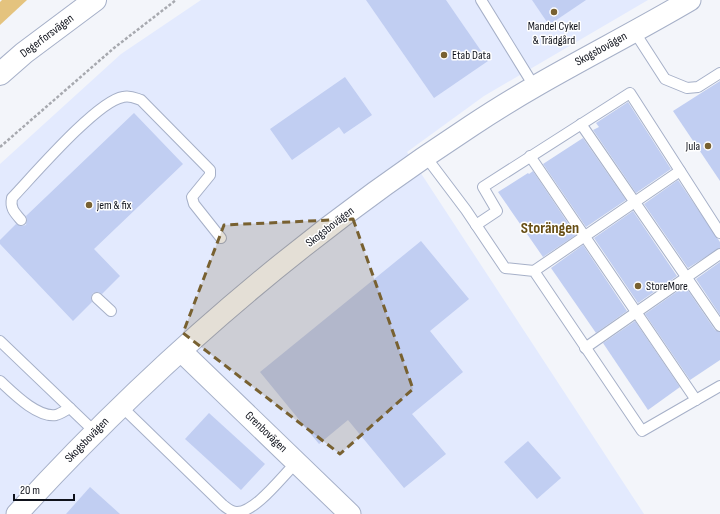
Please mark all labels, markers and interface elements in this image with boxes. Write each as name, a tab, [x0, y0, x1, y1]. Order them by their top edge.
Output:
marker: Mandel Cykel & Trädgård	[549, 7, 559, 17]
street label: Degerforsvägen	[17, 11, 77, 61]
place label: Mandel Cykel & Trädgård	[528, 19, 580, 48]
street label: Skogsbovägen	[572, 29, 630, 69]
place label: Etab Data	[452, 48, 491, 63]
marker: Etab Data	[439, 50, 449, 60]
place label: Jula	[685, 139, 700, 154]
marker: Jula	[703, 141, 713, 151]
place label: jem & fix	[96, 198, 132, 213]
marker: jem & fix	[84, 200, 94, 210]
street label: Skogsbovägen	[303, 203, 357, 251]
district label: Storängen	[521, 219, 579, 238]
place label: StoreMore	[646, 279, 688, 294]
marker: StoreMore	[633, 281, 643, 291]
street label: Grenbovägen	[242, 408, 290, 456]
street label: Skogsbovägen	[62, 414, 112, 466]
scale bar	[14, 476, 74, 502]
text: 20 m	[20, 483, 40, 498]

